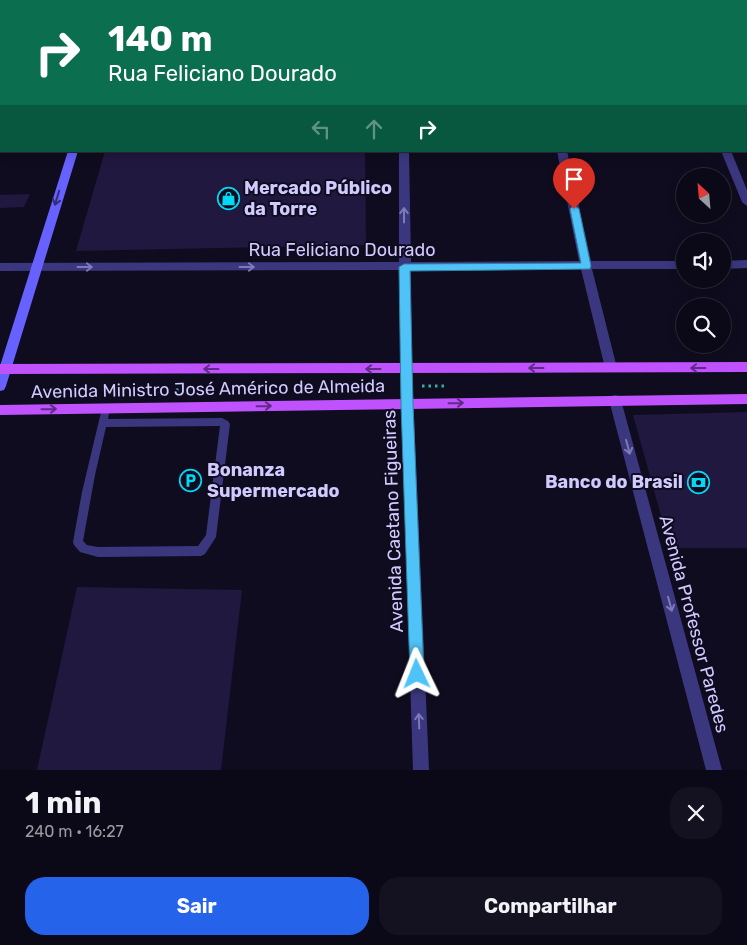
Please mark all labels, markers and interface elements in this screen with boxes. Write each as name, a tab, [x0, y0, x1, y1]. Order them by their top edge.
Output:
text: 140 m	[108, 18, 213, 60]
icon: right	[25, 20, 90, 85]
text: Rua Feliciano Dourado	[108, 60, 337, 87]
icon: left	[307, 115, 335, 143]
icon: ahead	[360, 115, 388, 143]
icon: right	[413, 115, 441, 143]
pin	[553, 158, 595, 209]
icon: arrive	[560, 165, 588, 193]
north arrow	[676, 168, 731, 222]
map controls	[676, 168, 731, 353]
place label: Mercado Público da Torre	[244, 177, 392, 220]
shop icon: Mercado Público da Torre	[216, 186, 240, 210]
one-way arrow	[52, 189, 62, 205]
one-way arrow	[399, 207, 409, 224]
button: sound	[676, 233, 731, 288]
street label: Rua Feliciano Dourado	[248, 239, 436, 261]
one-way arrow	[76, 262, 93, 272]
one-way arrow	[239, 262, 255, 272]
button: search	[676, 298, 731, 353]
one-way arrow	[528, 363, 544, 373]
one-way arrow	[691, 363, 707, 373]
one-way arrow	[203, 364, 220, 374]
one-way arrow	[366, 364, 382, 374]
street label: Avenida Ministro José Américo de Almeida	[31, 375, 385, 403]
one-way arrow	[447, 398, 463, 408]
one-way arrow	[255, 401, 271, 411]
one-way arrow	[40, 404, 56, 414]
street label: Avenida Caetano Figueiras	[378, 409, 408, 633]
one-way arrow	[624, 439, 633, 455]
place label: Bonanza Supermercado	[207, 459, 340, 502]
parking icon: Bonanza Supermercado	[179, 468, 203, 492]
bank icon: Banco do Brasil	[687, 470, 711, 494]
place label: Banco do Brasil	[545, 471, 683, 493]
street label: Avenida Professor Paredes	[654, 513, 734, 735]
one-way arrow	[665, 596, 675, 612]
position arrow	[390, 647, 442, 699]
one-way arrow	[414, 714, 424, 730]
text: 1 min	[25, 785, 102, 821]
button: close	[670, 787, 722, 839]
text: 240 m · 16:27	[25, 822, 124, 841]
button: Sair	[25, 877, 369, 935]
button: Compartilhar	[379, 877, 722, 935]

